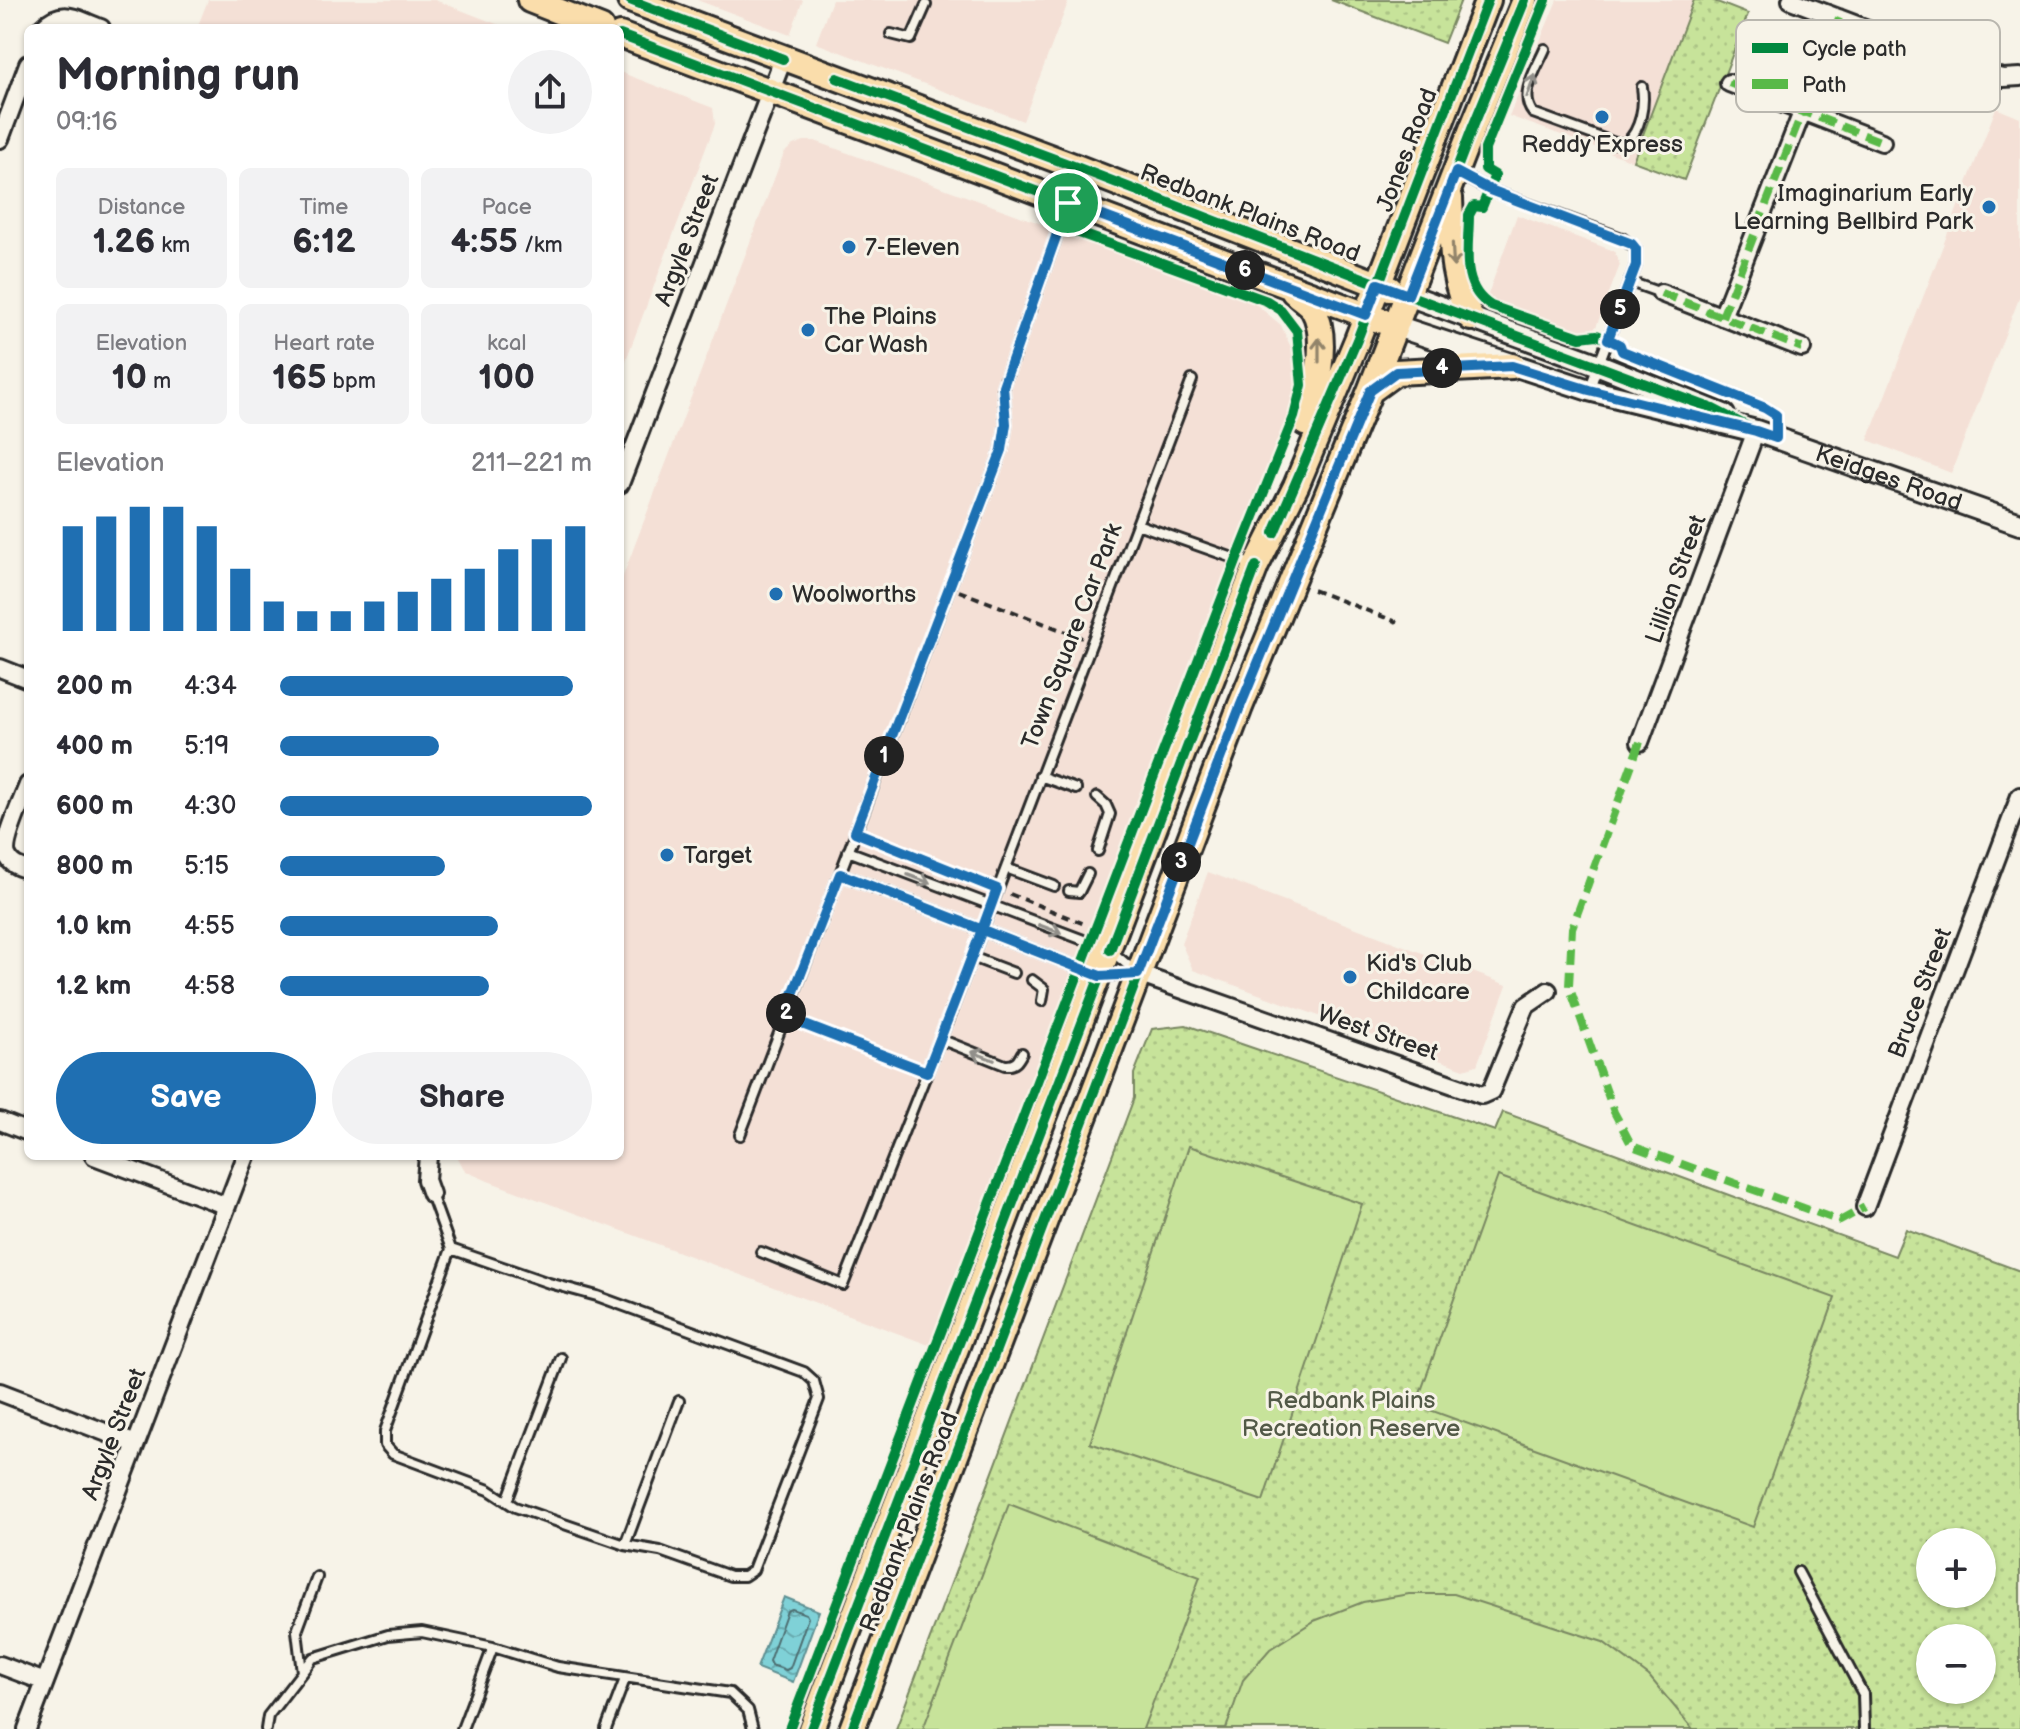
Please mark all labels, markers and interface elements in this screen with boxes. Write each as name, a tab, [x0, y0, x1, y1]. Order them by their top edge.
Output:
legend	[1736, 20, 2000, 112]
text: Cycle path	[1802, 36, 1907, 63]
text: Morning run	[56, 50, 300, 103]
button: share	[508, 50, 592, 134]
text: Path	[1802, 72, 1846, 99]
one-way arrow	[1524, 74, 1539, 99]
street label: Jones Road	[1370, 84, 1444, 216]
text: 09:16	[56, 107, 118, 138]
marker: Reddy Express	[1593, 108, 1611, 126]
place label: Reddy Express	[1521, 130, 1683, 159]
street label: Redbank Plains Road	[1136, 158, 1364, 268]
street label: Argyle Street	[649, 169, 726, 310]
pin	[1034, 169, 1102, 237]
place label: Imaginarium Early Learning Bellbird Park	[1733, 179, 1973, 236]
icon: arrive	[1046, 181, 1090, 225]
text: Distance	[97, 194, 185, 221]
text: Time	[300, 194, 348, 221]
text: Pace	[482, 194, 532, 221]
marker: Imaginarium Early Learning Bellbird Park	[1980, 198, 1998, 216]
text: 1.26	[92, 221, 155, 262]
text: 6:12	[292, 221, 356, 262]
text: 4:55	[451, 221, 518, 262]
text: km	[155, 232, 190, 259]
text: /km	[518, 232, 563, 259]
place label: 7-Eleven	[865, 233, 960, 262]
marker: 7-Eleven	[840, 238, 858, 256]
one-way arrow	[1446, 241, 1461, 268]
pin: 6	[1225, 250, 1265, 290]
text: 6	[1238, 256, 1252, 283]
pin: 5	[1600, 289, 1640, 329]
text: 5	[1614, 295, 1626, 322]
place label: The Plains Car Wash	[824, 302, 937, 359]
marker: The Plains Car Wash	[799, 321, 817, 339]
text: Elevation	[95, 330, 187, 357]
text: Heart rate	[273, 330, 375, 357]
text: kcal	[487, 330, 526, 357]
one-way arrow	[1311, 337, 1327, 364]
pin: 4	[1422, 348, 1462, 388]
text: 4	[1436, 354, 1448, 381]
text: 10	[112, 357, 147, 398]
text: 165	[272, 357, 327, 398]
text: 100	[478, 357, 535, 398]
text: m	[147, 368, 171, 395]
text: bpm	[327, 368, 376, 395]
street label: Keidges Road	[1812, 439, 1966, 517]
text: Elevation	[56, 448, 164, 479]
text: 211–221 m	[471, 448, 592, 479]
street label: Lillian Street	[1639, 510, 1713, 647]
street label: Town Square Car Park	[1016, 519, 1129, 753]
place label: Woolworths	[792, 580, 916, 609]
marker: Woolworths	[767, 585, 785, 603]
text: 200 m	[56, 671, 133, 702]
text: 4:34	[184, 671, 237, 702]
text: 400 m	[56, 731, 133, 762]
text: 5:19	[184, 731, 229, 762]
pin: 1	[864, 736, 904, 776]
text: 1	[879, 742, 889, 769]
text: 600 m	[56, 791, 133, 822]
text: 4:30	[184, 791, 236, 822]
place label: Target	[683, 841, 753, 870]
pin: 3	[1161, 842, 1201, 882]
marker: Target	[658, 846, 676, 864]
text: 3	[1175, 848, 1187, 875]
text: 800 m	[56, 851, 133, 882]
text: 5:15	[184, 851, 229, 882]
one-way arrow	[906, 873, 931, 887]
text: 1.0 km	[56, 911, 132, 942]
text: 4:55	[184, 911, 235, 942]
one-way arrow	[1037, 923, 1062, 937]
street label: Bruce Street	[1882, 923, 1958, 1062]
place label: Kid's Club Childcare	[1366, 949, 1472, 1006]
marker: Kid's Club Childcare	[1341, 968, 1359, 986]
text: 1.2 km	[56, 971, 131, 1002]
text: 4:58	[184, 971, 235, 1002]
pin: 2	[766, 993, 806, 1033]
text: 2	[779, 999, 793, 1026]
street label: West Street	[1314, 999, 1443, 1067]
one-way arrow	[972, 1048, 996, 1062]
button: Save	[56, 1052, 316, 1144]
button: Share	[332, 1052, 592, 1144]
street label: Argyle Street	[76, 1363, 153, 1504]
park label: Redbank Plains Recreation Reserve	[1242, 1386, 1460, 1443]
street label: Redbank Plains Road	[854, 1408, 964, 1636]
map controls	[1916, 1528, 1996, 1704]
button: +	[1916, 1528, 1996, 1608]
button: −	[1916, 1624, 1996, 1704]

